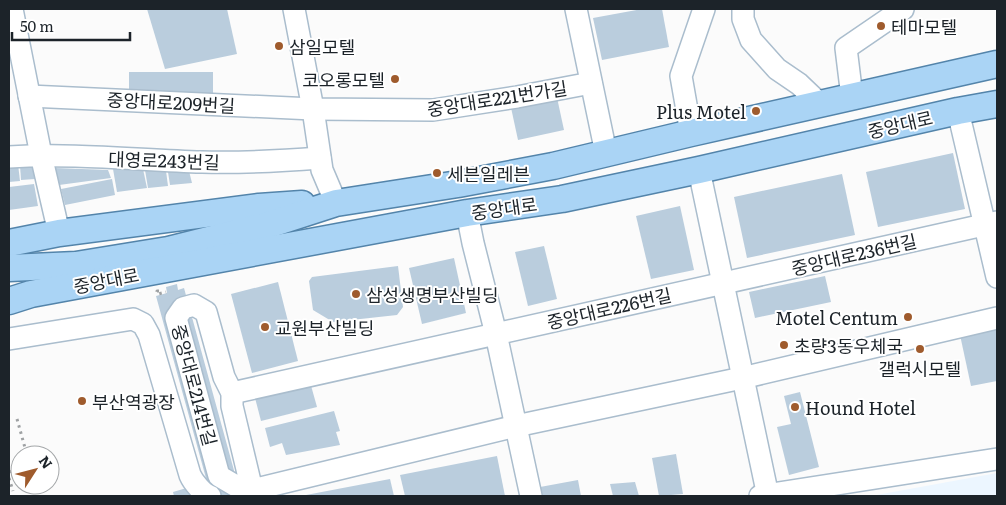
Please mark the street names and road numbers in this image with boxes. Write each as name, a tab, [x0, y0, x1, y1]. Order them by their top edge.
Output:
street label: 중앙대로221번가길	[425, 74, 569, 122]
street label: 중앙대로209번길	[106, 85, 236, 119]
street label: 중앙대로	[865, 103, 935, 145]
street label: 대영로243번길	[108, 145, 220, 175]
street label: 중앙대로	[469, 190, 539, 226]
street label: 중앙대로236번길	[789, 226, 919, 282]
street label: 중앙대로	[71, 260, 141, 300]
street label: 중앙대로226번길	[544, 281, 674, 335]
street label: 중앙대로214번길	[166, 321, 224, 449]

